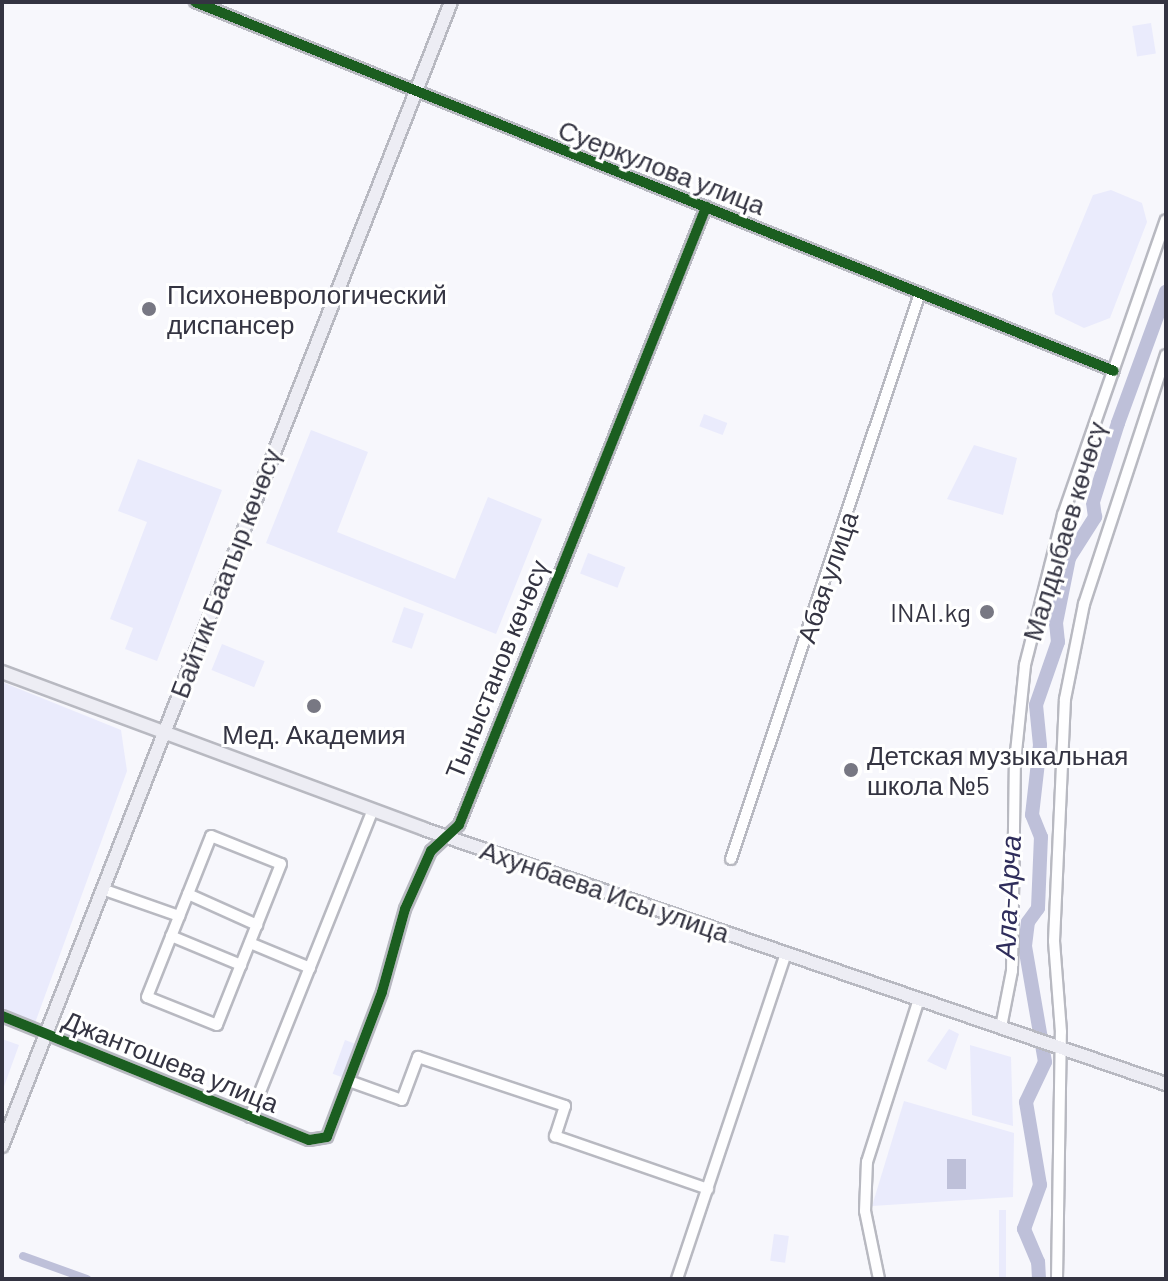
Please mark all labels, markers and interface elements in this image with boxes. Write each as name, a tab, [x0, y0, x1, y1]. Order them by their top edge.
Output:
street label: Суеркулова улица	[554, 113, 770, 221]
place label: Психоневрологический диспансер	[167, 278, 447, 340]
marker: Психоневрологический диспансер	[138, 298, 160, 320]
street label: Малдыбаев көчөсү	[1016, 418, 1112, 644]
street label: Байтик Баатыр көчөсү	[163, 444, 287, 702]
street label: Абая улица	[790, 507, 864, 647]
street label: Тыныстанов көчөсү	[438, 555, 554, 783]
place label: INAI.kg	[890, 596, 971, 628]
marker: INAI.kg	[978, 603, 996, 621]
marker: Мед. Академия	[305, 697, 323, 715]
place label: Мед. Академия	[222, 718, 406, 750]
place label: Детская музыкальная школа №5	[867, 739, 1128, 800]
marker: Детская музыкальная школа №5	[842, 761, 860, 779]
street label: Ахунбаева Исы улица	[476, 834, 734, 948]
water label: Ала-Арча	[987, 834, 1027, 960]
street label: Джантошева улица	[59, 1003, 283, 1119]

